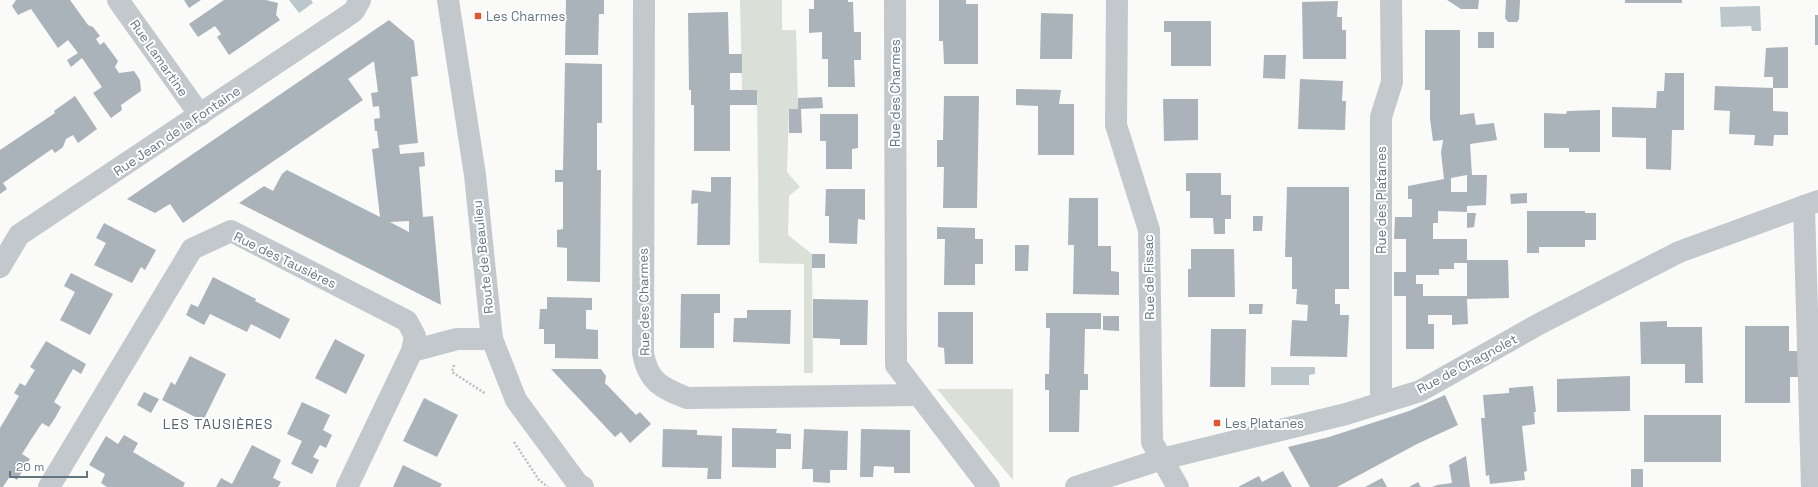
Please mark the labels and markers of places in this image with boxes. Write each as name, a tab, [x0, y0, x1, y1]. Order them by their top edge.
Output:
place label: Les Charmes	[486, 8, 566, 25]
marker: Les Charmes	[473, 11, 483, 21]
place label: Les Platanes	[1225, 415, 1304, 432]
marker: Les Platanes	[1212, 418, 1222, 428]

